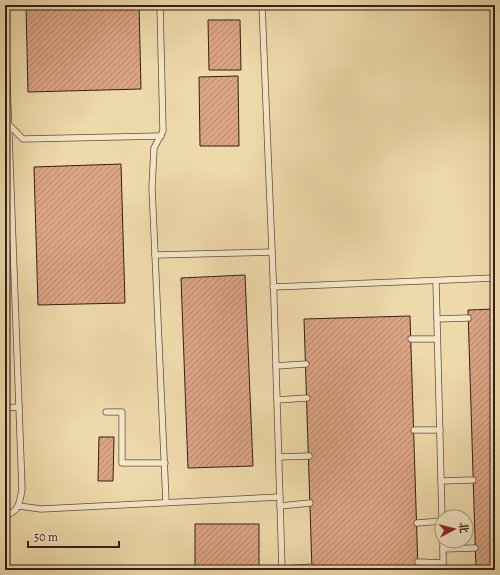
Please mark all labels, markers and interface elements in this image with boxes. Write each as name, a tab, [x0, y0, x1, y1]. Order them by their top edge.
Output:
north arrow	[434, 509, 474, 549]
text: 北	[455, 521, 472, 534]
scale bar	[28, 523, 119, 549]
text: 50 m	[34, 529, 58, 545]

